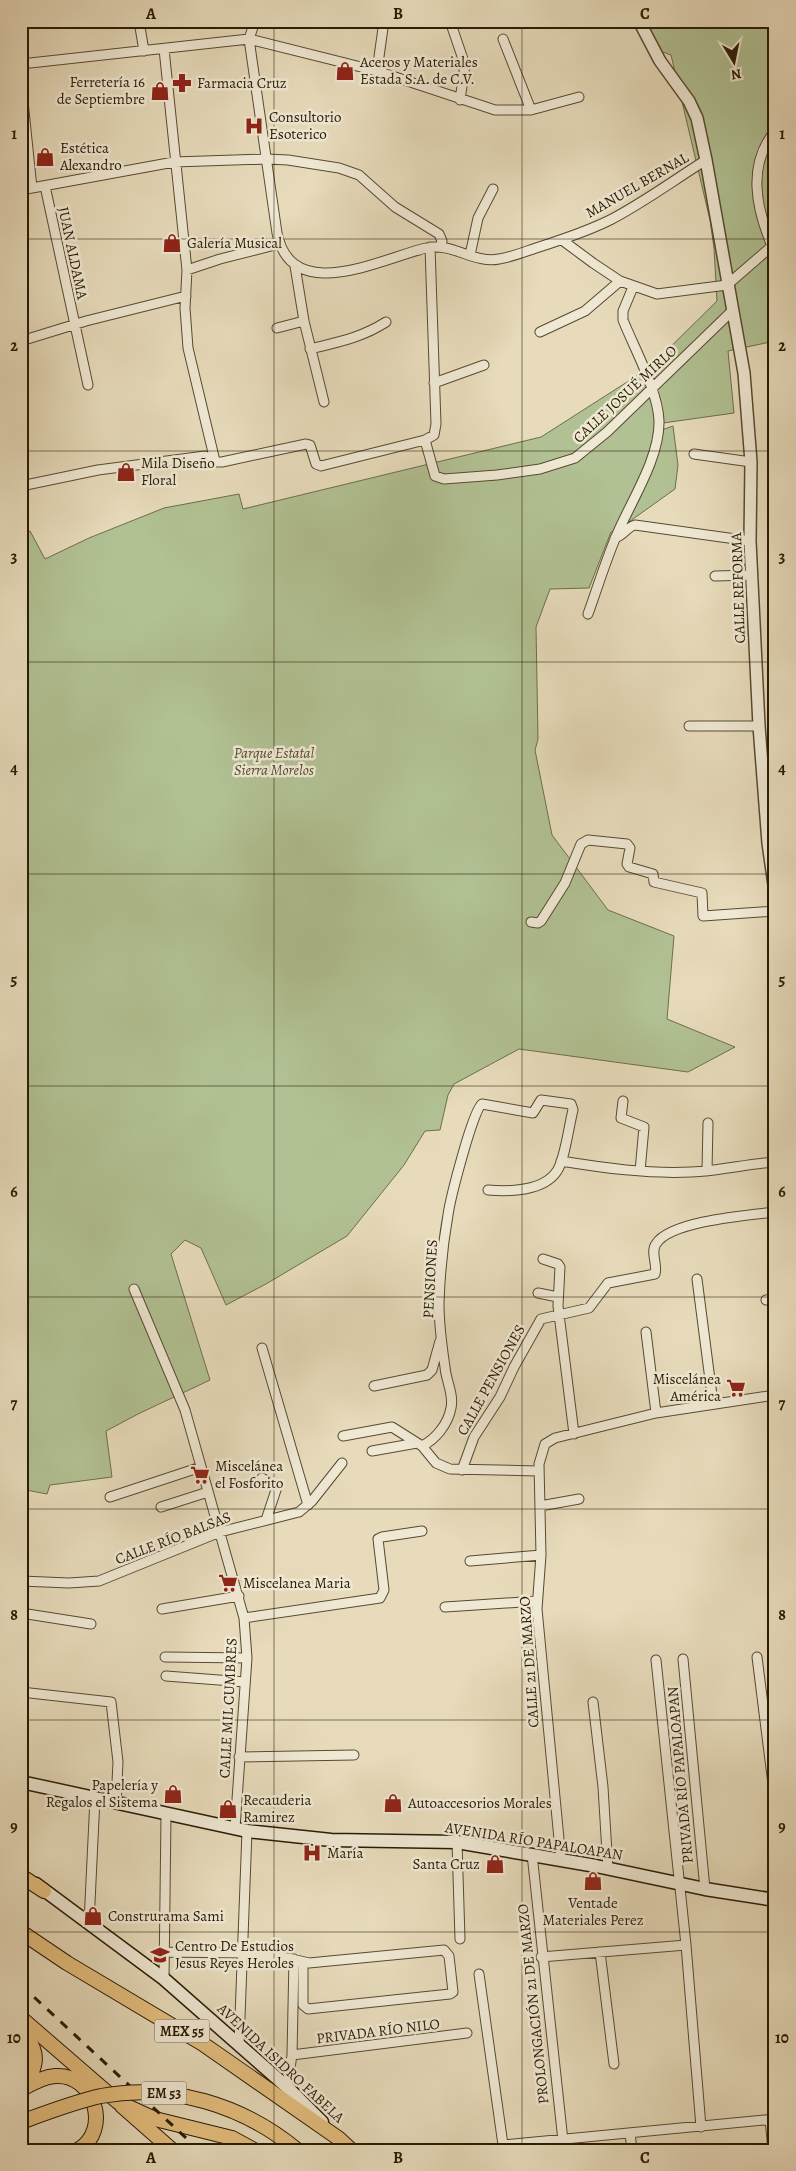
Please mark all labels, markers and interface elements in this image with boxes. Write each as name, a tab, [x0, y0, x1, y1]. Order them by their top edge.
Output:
text: A	[145, 3, 157, 25]
text: B	[393, 3, 403, 25]
text: C	[640, 3, 650, 25]
north arrow	[708, 38, 758, 88]
place label: Aceros y Materiales Estada S.A. de C.V.	[359, 52, 478, 89]
shop icon: Aceros y Materiales Estada S.A. de C.V.	[334, 60, 356, 82]
text: N	[729, 64, 743, 85]
place label: Ferretería 16 de Septiembre	[57, 72, 145, 109]
pharmacy icon: Farmacia Cruz	[171, 72, 193, 94]
place label: Farmacia Cruz	[197, 73, 287, 93]
shop icon: Ferretería 16 de Septiembre	[149, 80, 171, 102]
place label: Consultorio Esoterico	[269, 107, 341, 144]
hospital icon: Consultorio Esoterico	[243, 115, 265, 137]
text: 1	[11, 123, 17, 145]
text: 1	[779, 123, 785, 145]
place label: Estética Alexandro	[59, 138, 122, 175]
shop icon: Estética Alexandro	[34, 146, 56, 168]
street label: MANUEL BERNAL	[582, 147, 693, 223]
street label: JUAN ALDAMA	[53, 205, 93, 301]
shop icon: Galería Musical	[161, 232, 183, 254]
place label: Galería Musical	[187, 233, 282, 253]
text: 2	[10, 335, 18, 357]
text: 2	[778, 335, 786, 357]
street label: CALLE JOSUÉ MIRLO	[569, 341, 681, 447]
place label: Mila Diseño Floral	[141, 453, 215, 490]
shop icon: Mila Diseño Floral	[115, 461, 137, 483]
street label: CALLE REFORMA	[726, 532, 750, 644]
text: 3	[11, 546, 18, 568]
text: 3	[779, 546, 786, 568]
park label: Parque Estatal Sierra Morelos	[234, 743, 314, 780]
text: 4	[10, 758, 18, 780]
text: 4	[778, 758, 786, 780]
text: 5	[11, 969, 18, 991]
text: 5	[779, 969, 786, 991]
text: 6	[10, 1181, 18, 1203]
text: 6	[778, 1181, 786, 1203]
street label: PENSIONES	[418, 1239, 442, 1319]
street label: CALLE PENSIONES	[452, 1321, 530, 1439]
place label: Miscelánea América	[653, 1369, 721, 1406]
supermarket icon: Miscelánea América	[725, 1377, 747, 1399]
text: 7	[11, 1393, 18, 1415]
text: 7	[779, 1393, 786, 1415]
place label: Miscelánea el Fosforito	[215, 1456, 283, 1493]
supermarket icon: Miscelánea el Fosforito	[189, 1464, 211, 1486]
street label: CALLE RÍO BALSAS	[112, 1507, 234, 1569]
supermarket icon: Miscelanea Maria	[217, 1572, 239, 1594]
place label: Miscelanea Maria	[243, 1573, 351, 1593]
street label: CALLE 21 DE MARZO	[514, 1596, 544, 1728]
text: 8	[10, 1604, 18, 1626]
text: 8	[778, 1604, 786, 1626]
street label: CALLE MIL CUMBRES	[214, 1637, 242, 1779]
street label: PRIVADA RÍO PAPALOAPAN	[662, 1685, 698, 1864]
place label: Papelería y Regalos el Sistema	[46, 1775, 158, 1812]
shop icon: Papelería y Regalos el Sistema	[162, 1783, 184, 1805]
place label: Recauderia Ramirez	[243, 1790, 312, 1827]
shop icon: Autoaccesorios Morales	[382, 1792, 404, 1814]
place label: Autoaccesorios Morales	[407, 1793, 552, 1813]
shop icon: Recauderia Ramirez	[217, 1798, 239, 1820]
text: 9	[10, 1816, 18, 1838]
text: 9	[778, 1816, 786, 1838]
street label: AVENIDA RÍO PAPALOAPAN	[443, 1817, 625, 1865]
hospital icon: María	[301, 1842, 323, 1864]
place label: María	[327, 1843, 364, 1863]
shop icon: Santa Cruz	[484, 1853, 506, 1875]
place label: Santa Cruz	[412, 1854, 480, 1874]
shop icon: Ventade Materiales Perez	[582, 1870, 604, 1892]
place label: Ventade Materiales Perez	[542, 1893, 644, 1930]
street label: PROLONGACIÓN 21 DE MARZO	[513, 1903, 553, 2105]
shop icon: Construrama Sami	[82, 1905, 104, 1927]
place label: Construrama Sami	[108, 1906, 224, 1926]
place label: Centro De Estudios Jesus Reyes Heroles	[175, 1936, 294, 1973]
school or university icon: Centro De Estudios Jesus Reyes Heroles	[149, 1944, 171, 1966]
street label: AVENIDA ISIDRO FABELA	[212, 1998, 349, 2127]
street label: PRIVADA RÍO NILO	[315, 2013, 441, 2049]
road number: MEX 55	[154, 2020, 210, 2042]
text: 10	[7, 2027, 21, 2049]
text: 10	[775, 2027, 789, 2049]
road number: EM 53	[142, 2082, 186, 2104]
text: A	[145, 2147, 157, 2169]
text: B	[393, 2147, 403, 2169]
text: C	[640, 2147, 650, 2169]

